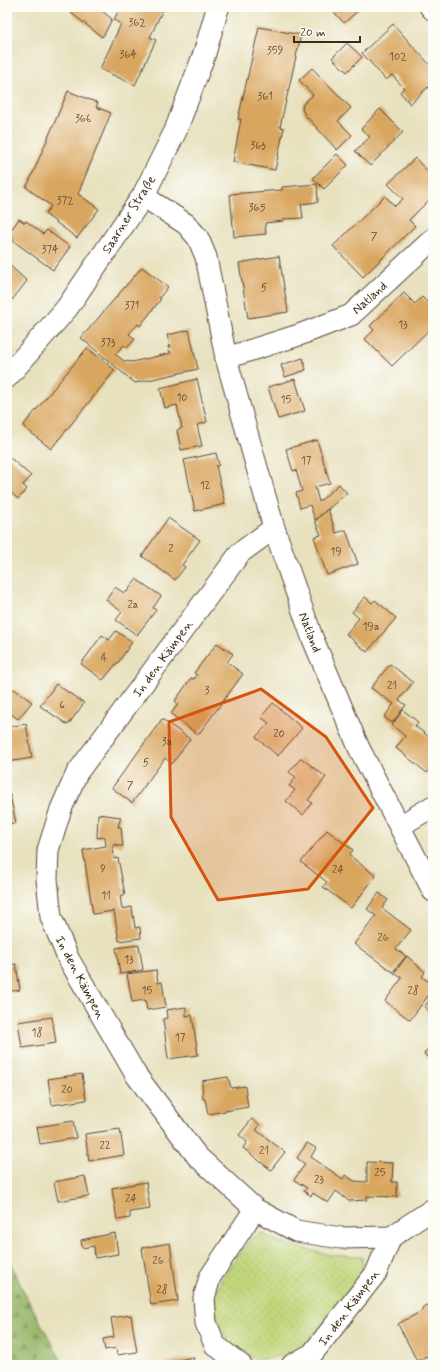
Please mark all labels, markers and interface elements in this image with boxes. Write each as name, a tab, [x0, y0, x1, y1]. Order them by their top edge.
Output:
house number: 362	[128, 16, 146, 30]
scale bar	[294, 18, 360, 44]
text: 20 m	[300, 25, 326, 41]
house number: 359	[267, 44, 284, 58]
house number: 364	[119, 48, 137, 62]
house number: 102	[389, 50, 407, 64]
house number: 361	[257, 90, 273, 104]
house number: 366	[75, 112, 91, 126]
house number: 363	[250, 139, 266, 153]
street label: Saarner Straße	[98, 173, 160, 257]
house number: 372	[56, 194, 74, 208]
house number: 365	[248, 201, 266, 215]
house number: 7	[371, 230, 378, 244]
house number: 374	[42, 243, 59, 257]
street label: Natland	[349, 278, 391, 318]
house number: 5	[261, 281, 268, 295]
house number: 371	[125, 299, 139, 313]
house number: 13	[398, 318, 408, 332]
house number: 373	[101, 336, 116, 350]
house number: 10	[176, 391, 188, 405]
house number: 15	[281, 393, 292, 407]
house number: 17	[301, 454, 312, 468]
house number: 12	[200, 479, 211, 493]
house number: 2	[168, 542, 174, 556]
house number: 19	[330, 545, 342, 559]
house number: 2a	[127, 598, 139, 612]
street label: Natland	[294, 610, 325, 655]
street label: In den Kämpen	[129, 617, 197, 701]
house number: 19a	[362, 620, 380, 634]
house number: 4	[101, 651, 108, 665]
house number: 21	[387, 679, 397, 693]
house number: 3	[205, 684, 210, 698]
house number: 6	[59, 698, 65, 712]
house number: 20	[273, 727, 285, 741]
house number: 3a	[162, 735, 173, 749]
house number: 5	[143, 756, 150, 770]
house number: 7	[127, 779, 134, 793]
house number: 9	[100, 862, 106, 876]
house number: 24	[332, 863, 344, 877]
house number: 11	[101, 889, 111, 903]
house number: 26	[377, 931, 389, 945]
street label: In den Kämpen	[51, 933, 109, 1022]
house number: 13	[124, 953, 134, 967]
house number: 15	[142, 984, 153, 998]
house number: 28	[407, 984, 419, 998]
house number: 18	[32, 1026, 42, 1040]
house number: 17	[175, 1031, 186, 1045]
house number: 20	[61, 1083, 73, 1097]
house number: 22	[99, 1139, 111, 1153]
house number: 21	[259, 1144, 269, 1158]
house number: 25	[374, 1166, 386, 1180]
house number: 23	[314, 1173, 324, 1187]
house number: 24	[125, 1192, 137, 1206]
house number: 26	[152, 1254, 164, 1268]
street label: In den Kämpen	[315, 1266, 384, 1350]
house number: 28	[156, 1283, 168, 1297]

